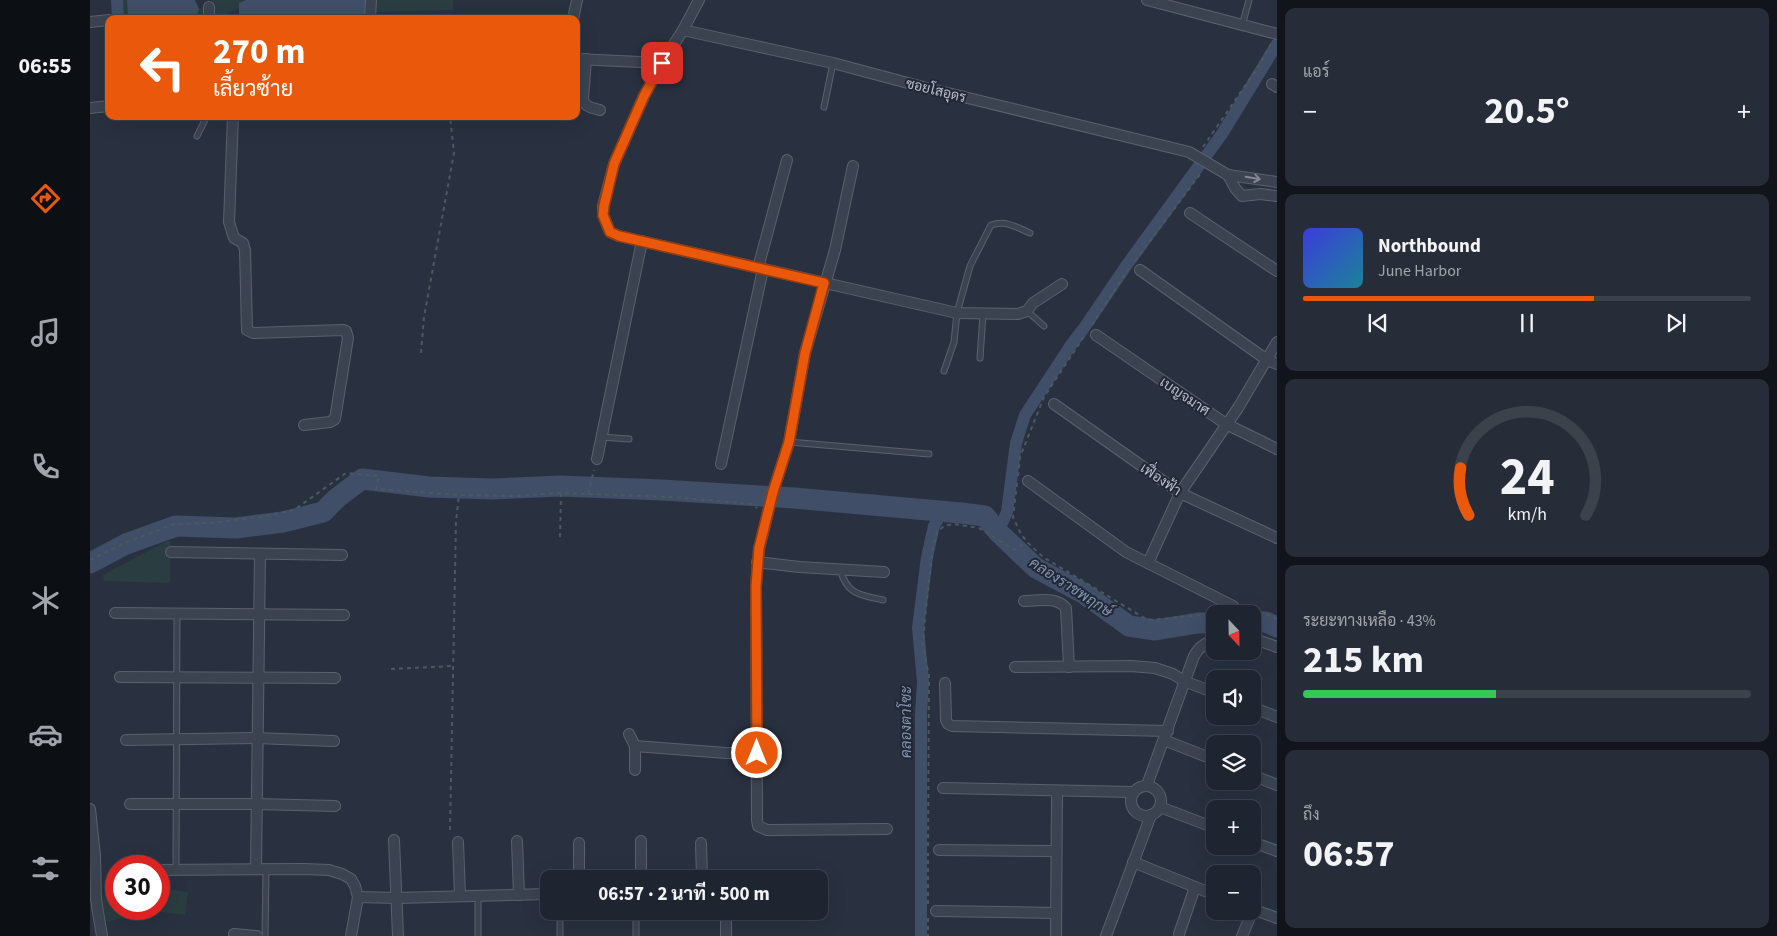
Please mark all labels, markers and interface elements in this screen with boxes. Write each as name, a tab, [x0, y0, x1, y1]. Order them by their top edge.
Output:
text: 270 m	[213, 27, 305, 77]
icon: left	[130, 35, 195, 100]
pin	[641, 42, 683, 84]
icon: arrive	[648, 49, 676, 77]
text: 06:55	[18, 50, 72, 82]
text: แอร์	[1303, 61, 1329, 83]
text: เลี้ยวซ้าย	[213, 73, 293, 105]
street label: ซอยโสอุดร	[903, 74, 968, 108]
text: 20.5°	[1484, 84, 1570, 138]
text: −	[1303, 92, 1317, 132]
text: +	[1737, 92, 1751, 132]
one-way arrow	[1244, 174, 1260, 184]
icon: directions	[28, 181, 63, 216]
text: Northbound	[1378, 233, 1481, 260]
text: June Harbor	[1378, 260, 1461, 282]
icon: previous	[1364, 309, 1392, 337]
icon: pause	[1513, 309, 1541, 337]
icon: next	[1662, 309, 1690, 337]
icon: music	[28, 315, 63, 350]
street label: เบญจมาศ	[1155, 373, 1213, 421]
text: 24	[1500, 441, 1554, 515]
icon: phone	[28, 449, 63, 484]
street label: เฟื่องฟ้า	[1136, 456, 1187, 501]
text: km/h	[1507, 502, 1547, 527]
water label: คลองราชพฤกษ์	[1025, 553, 1118, 623]
icon: climate	[28, 583, 63, 618]
north arrow	[1206, 605, 1261, 660]
map controls	[1206, 605, 1261, 920]
text: ระยะทางเหลือ · 43%	[1303, 610, 1436, 632]
text: 215 km	[1303, 633, 1424, 687]
button: sound	[1206, 670, 1261, 725]
water label: คลองตาโซะ	[896, 686, 917, 758]
icon: car	[28, 717, 63, 752]
position arrow	[730, 726, 782, 778]
button: layers	[1206, 735, 1261, 790]
button: +	[1206, 800, 1261, 855]
text: ถึง	[1303, 804, 1320, 826]
text: 06:57	[1303, 827, 1395, 881]
icon: filters	[28, 851, 63, 886]
speed limit sign: 30	[105, 855, 170, 920]
button: −	[1206, 865, 1261, 920]
text: 06:57 · 2 นาที · 500 m	[598, 881, 770, 908]

